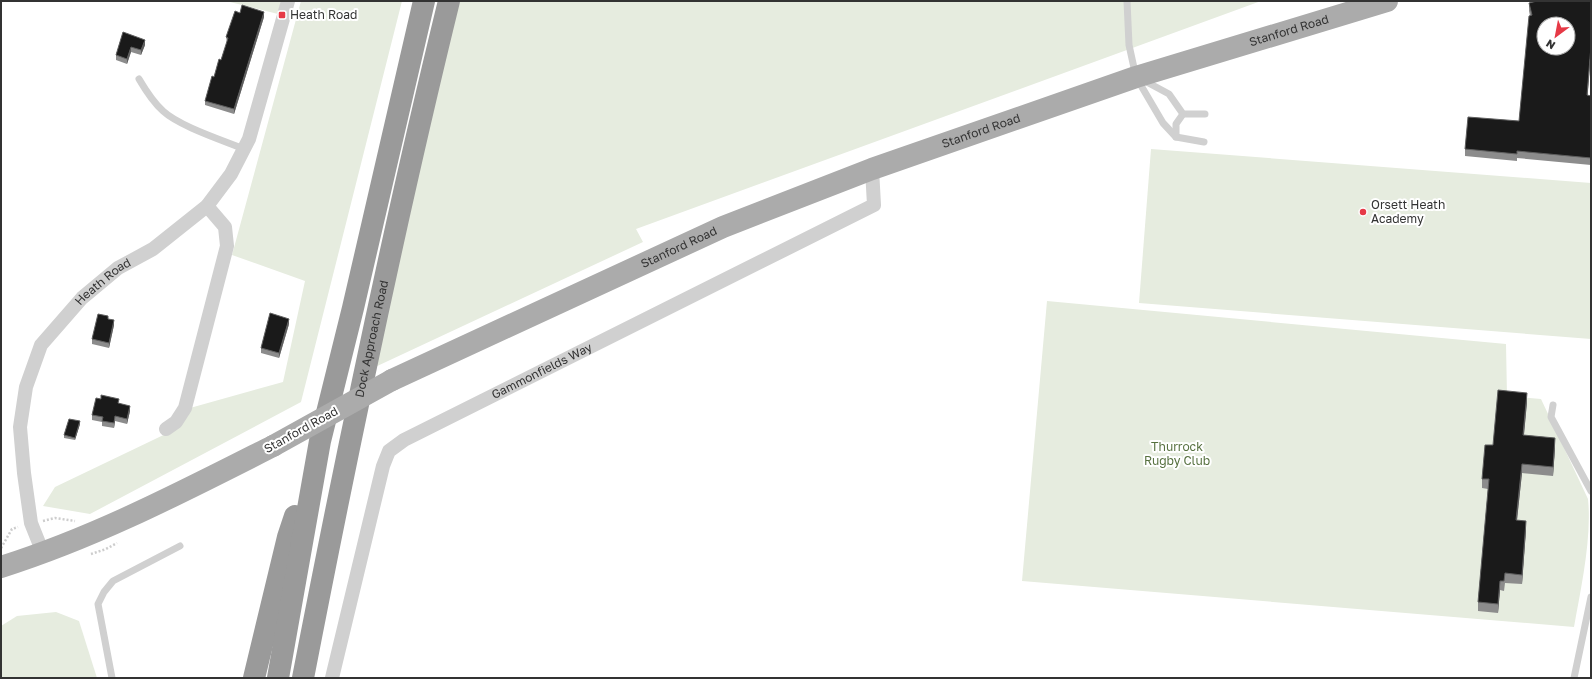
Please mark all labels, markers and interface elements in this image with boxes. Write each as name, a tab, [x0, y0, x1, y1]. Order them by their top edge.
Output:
place label: Heath Road	[290, 7, 357, 22]
marker: Heath Road	[277, 10, 287, 20]
street label: Stanford Road	[1247, 11, 1330, 49]
north arrow	[1536, 16, 1576, 56]
text: N	[1543, 37, 1557, 53]
street label: Stanford Road	[940, 110, 1022, 151]
place label: Orsett Heath Academy	[1371, 197, 1445, 226]
marker: Orsett Heath Academy	[1358, 207, 1368, 217]
street label: Stanford Road	[638, 223, 719, 271]
street label: Heath Road	[71, 255, 133, 308]
street label: Dock Approach Road	[352, 279, 391, 399]
street label: Gammonfields Way	[489, 339, 595, 402]
street label: Stanford Road	[261, 403, 340, 456]
park label: Thurrock Rugby Club	[1144, 439, 1210, 468]

